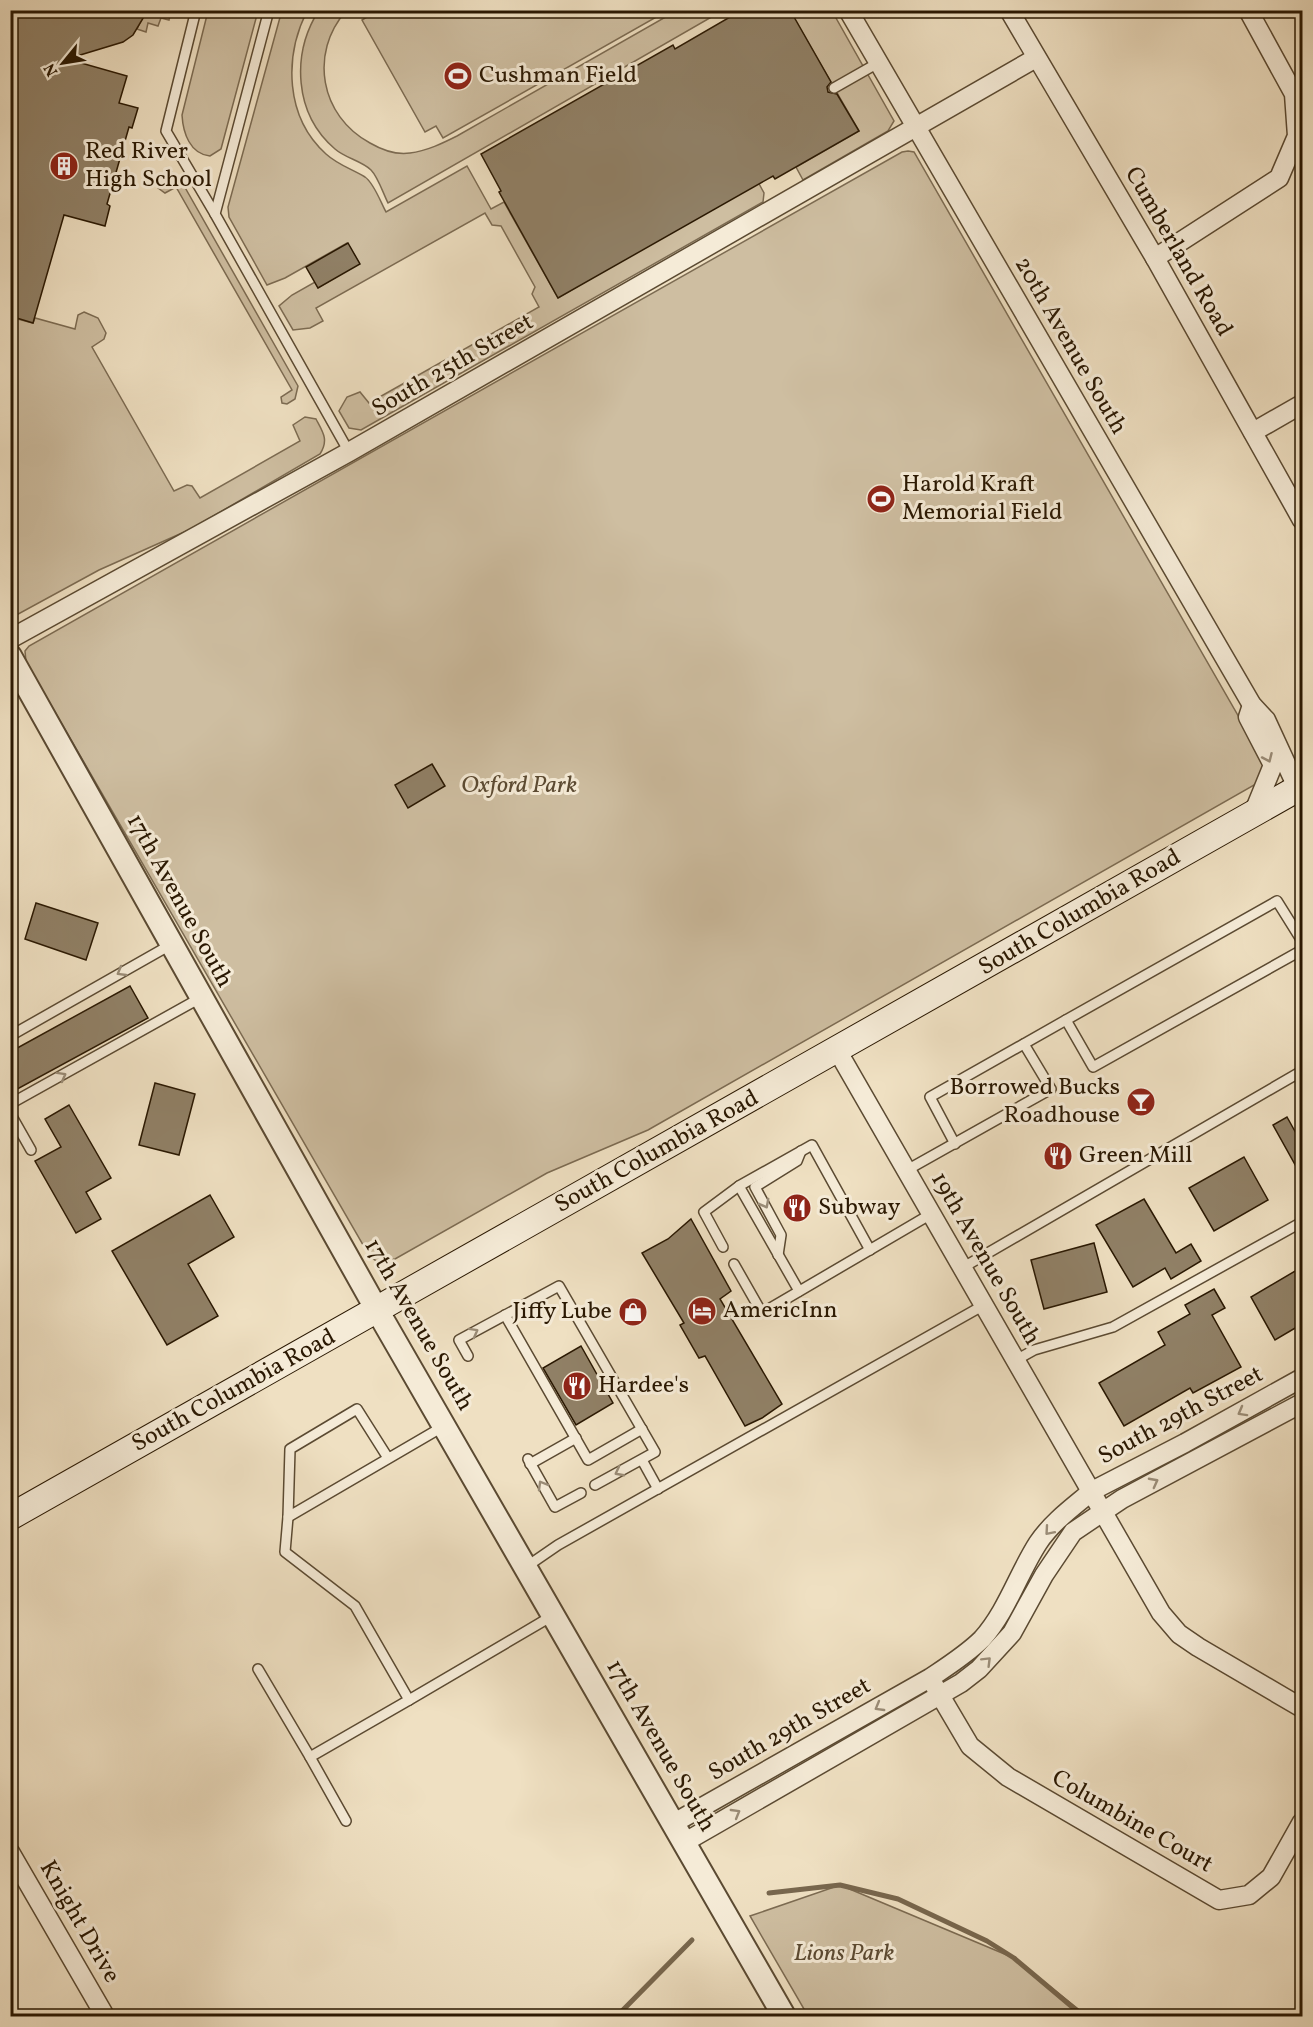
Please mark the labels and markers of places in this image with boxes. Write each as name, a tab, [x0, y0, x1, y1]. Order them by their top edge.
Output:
place label: Cushman Field	[479, 59, 637, 93]
sports icon: Cushman Field	[442, 60, 474, 92]
place label: Red River High School	[85, 135, 212, 197]
building icon: Red River High School	[48, 150, 80, 182]
place label: Harold Kraft Memorial Field	[902, 468, 1063, 530]
sports icon: Harold Kraft Memorial Field	[865, 483, 897, 515]
place label: Borrowed Bucks Roadhouse	[950, 1071, 1120, 1133]
bar icon: Borrowed Bucks Roadhouse	[1125, 1086, 1157, 1118]
place label: Green Mill	[1079, 1139, 1192, 1173]
restaurant icon: Green Mill	[1042, 1140, 1074, 1172]
place label: Subway	[818, 1191, 900, 1225]
restaurant icon: Subway	[781, 1192, 813, 1224]
place label: AmericInn	[723, 1294, 838, 1328]
place label: Jiffy Lube	[512, 1295, 612, 1329]
hotel icon: AmericInn	[686, 1295, 718, 1327]
shop icon: Jiffy Lube	[617, 1296, 649, 1328]
place label: Hardee's	[598, 1369, 689, 1403]
restaurant icon: Hardee's	[561, 1370, 593, 1402]

